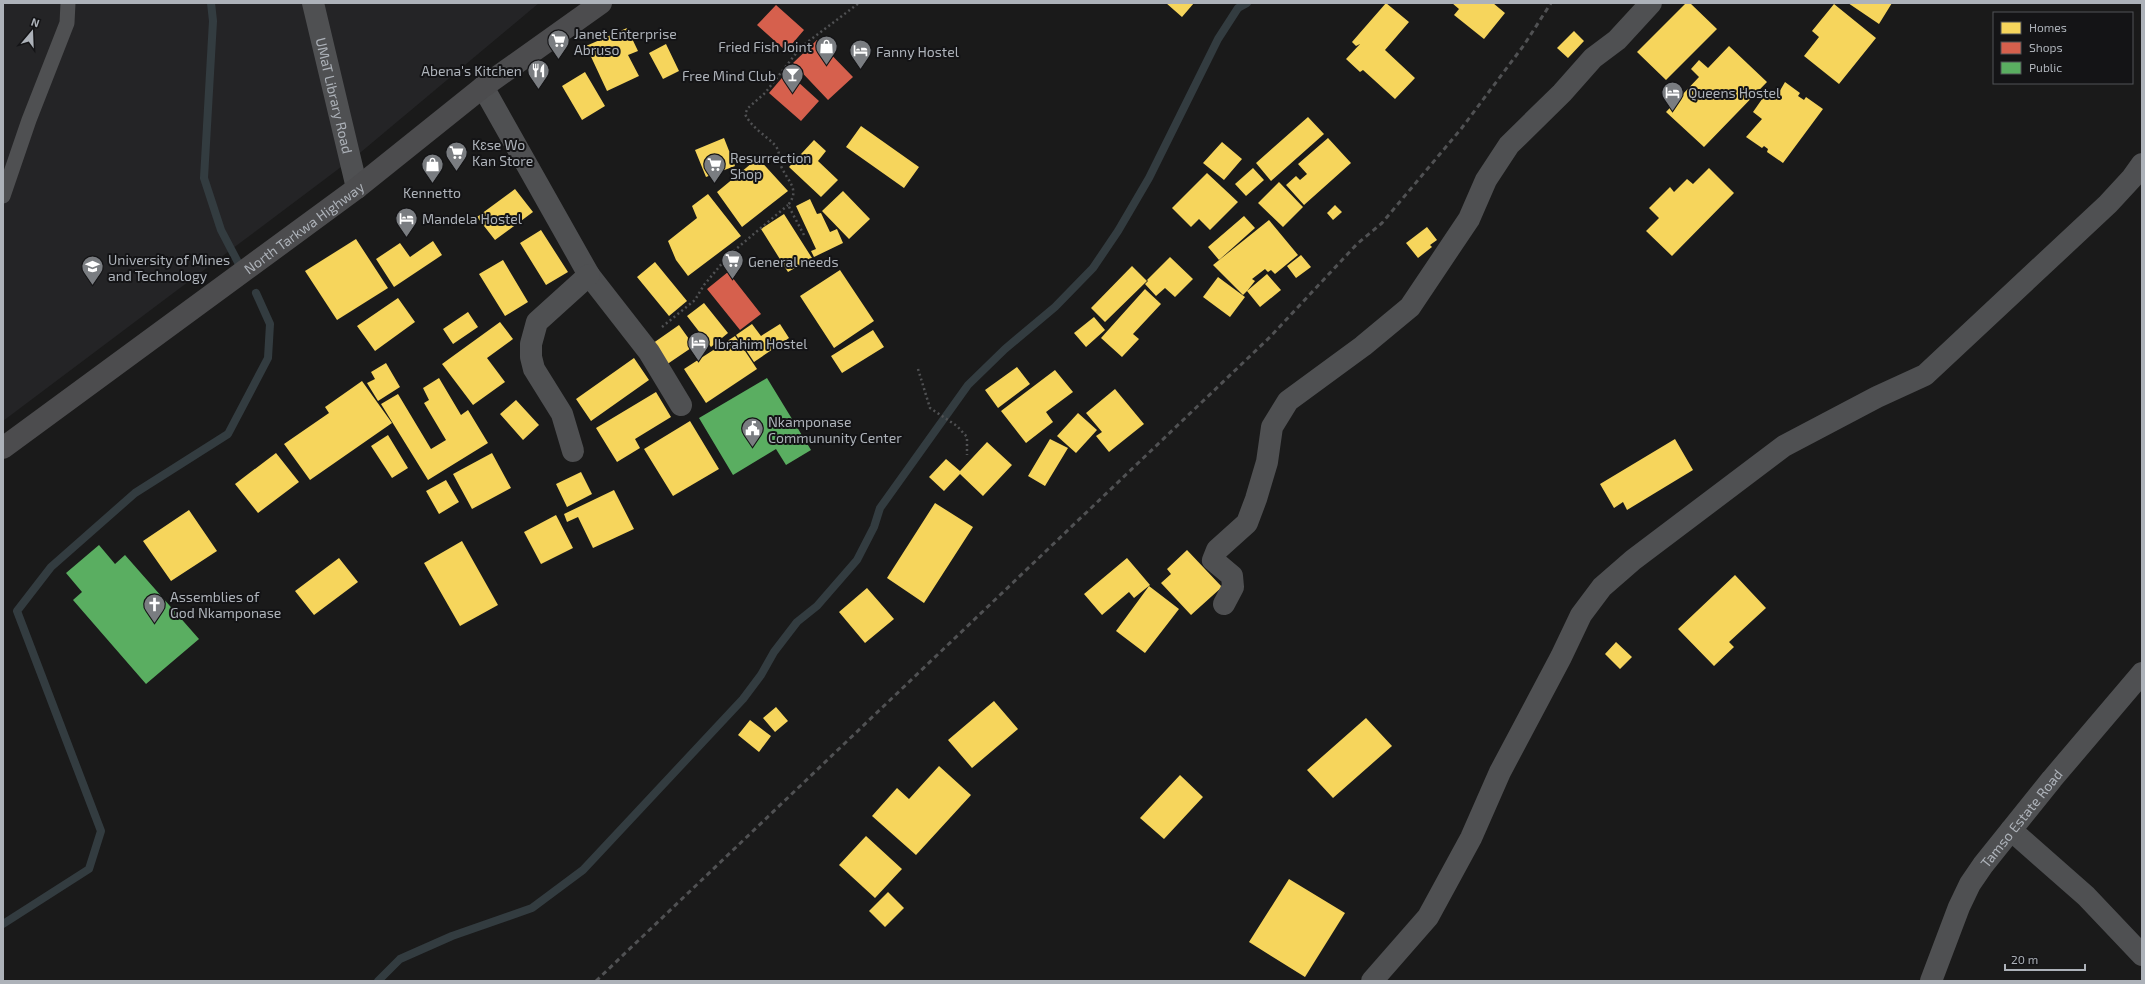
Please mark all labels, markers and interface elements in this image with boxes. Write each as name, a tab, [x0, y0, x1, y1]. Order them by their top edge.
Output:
north arrow	[12, 12, 52, 52]
legend	[1993, 12, 2133, 84]
text: N	[30, 15, 41, 30]
text: Homes	[2029, 20, 2067, 34]
place label: Janet Enterprise Abruso	[574, 25, 677, 58]
supermarket icon: Janet Enterprise Abruso	[545, 28, 571, 61]
shop icon: Fried Fish Joint	[814, 33, 840, 66]
street label: UMaT Library Road	[313, 36, 357, 155]
place label: Fried Fish Joint	[718, 38, 812, 55]
hotel icon: Fanny Hostel	[848, 38, 874, 71]
text: Shops	[2029, 40, 2063, 54]
place label: Fanny Hostel	[876, 43, 960, 60]
restaurant icon: Abena's Kitchen	[525, 57, 551, 90]
text: Public	[2029, 60, 2062, 74]
place label: Abena's Kitchen	[421, 62, 522, 79]
bar icon: Free Mind Club	[779, 62, 805, 95]
place label: Free Mind Club	[682, 67, 776, 84]
hotel icon: Queens Hostel	[1659, 79, 1685, 112]
place label: Queens Hostel	[1688, 84, 1781, 101]
place label: Kɛse Wo Kan Store	[472, 136, 533, 169]
supermarket icon: Kɛse Wo Kan Store	[443, 139, 469, 172]
place label: Resurrection Shop	[730, 149, 812, 182]
shop icon: Kennetto	[419, 151, 445, 184]
supermarket icon: Resurrection Shop	[702, 152, 728, 185]
street label: North Tarkwa Highway	[240, 177, 368, 277]
place label: Kennetto	[403, 184, 461, 201]
hotel icon: Mandela Hostel	[393, 205, 419, 238]
place label: Mandela Hostel	[422, 210, 523, 227]
supermarket icon: General needs	[719, 248, 745, 281]
place label: University of Mines and Technology	[108, 251, 230, 284]
place label: General needs	[748, 253, 839, 270]
school or university icon: University of Mines and Technology	[80, 254, 106, 287]
hotel icon: Ibrahim Hostel	[685, 330, 711, 363]
place label: Ibrahim Hostel	[714, 335, 808, 352]
place label: Nkamponase Commununity Center	[768, 413, 902, 446]
public building icon: Nkamponase Commununity Center	[739, 416, 765, 449]
place label: Assemblies of God Nkamponase	[170, 588, 281, 621]
church icon: Assemblies of God Nkamponase	[142, 591, 168, 624]
street label: Tamso Estate Road	[1976, 765, 2065, 871]
scale bar	[2005, 946, 2085, 972]
text: 20 m	[2011, 952, 2038, 966]

